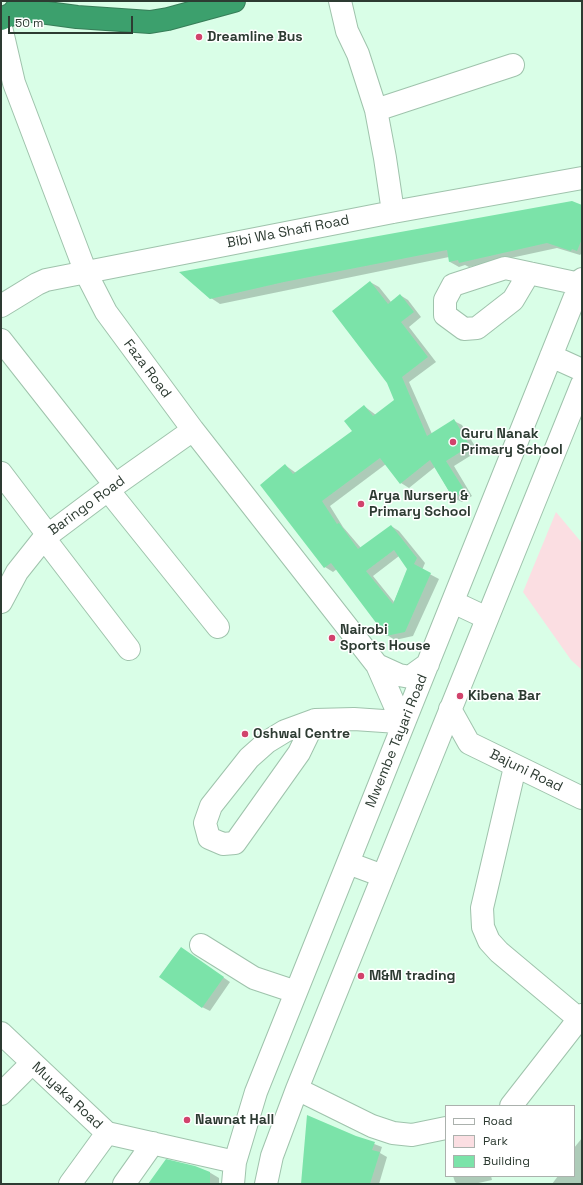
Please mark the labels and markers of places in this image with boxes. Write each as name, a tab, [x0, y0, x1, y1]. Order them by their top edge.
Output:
place label: Dreamline Bus	[207, 29, 303, 45]
marker: Dreamline Bus	[194, 32, 204, 42]
place label: Guru Nanak Primary School	[461, 426, 563, 458]
marker: Guru Nanak Primary School	[448, 437, 458, 447]
place label: Arya Nursery & Primary School	[369, 488, 471, 520]
marker: Arya Nursery & Primary School	[356, 499, 366, 509]
place label: Nairobi Sports House	[340, 622, 431, 654]
marker: Nairobi Sports House	[327, 633, 337, 643]
place label: Kibena Bar	[468, 688, 541, 704]
marker: Kibena Bar	[455, 691, 465, 701]
place label: Oshwal Centre	[253, 726, 350, 742]
marker: Oshwal Centre	[240, 729, 250, 739]
place label: M&M trading	[369, 968, 455, 984]
marker: M&M trading	[356, 971, 366, 981]
place label: Nawnat Hall	[195, 1112, 274, 1128]
marker: Nawnat Hall	[182, 1115, 192, 1125]

